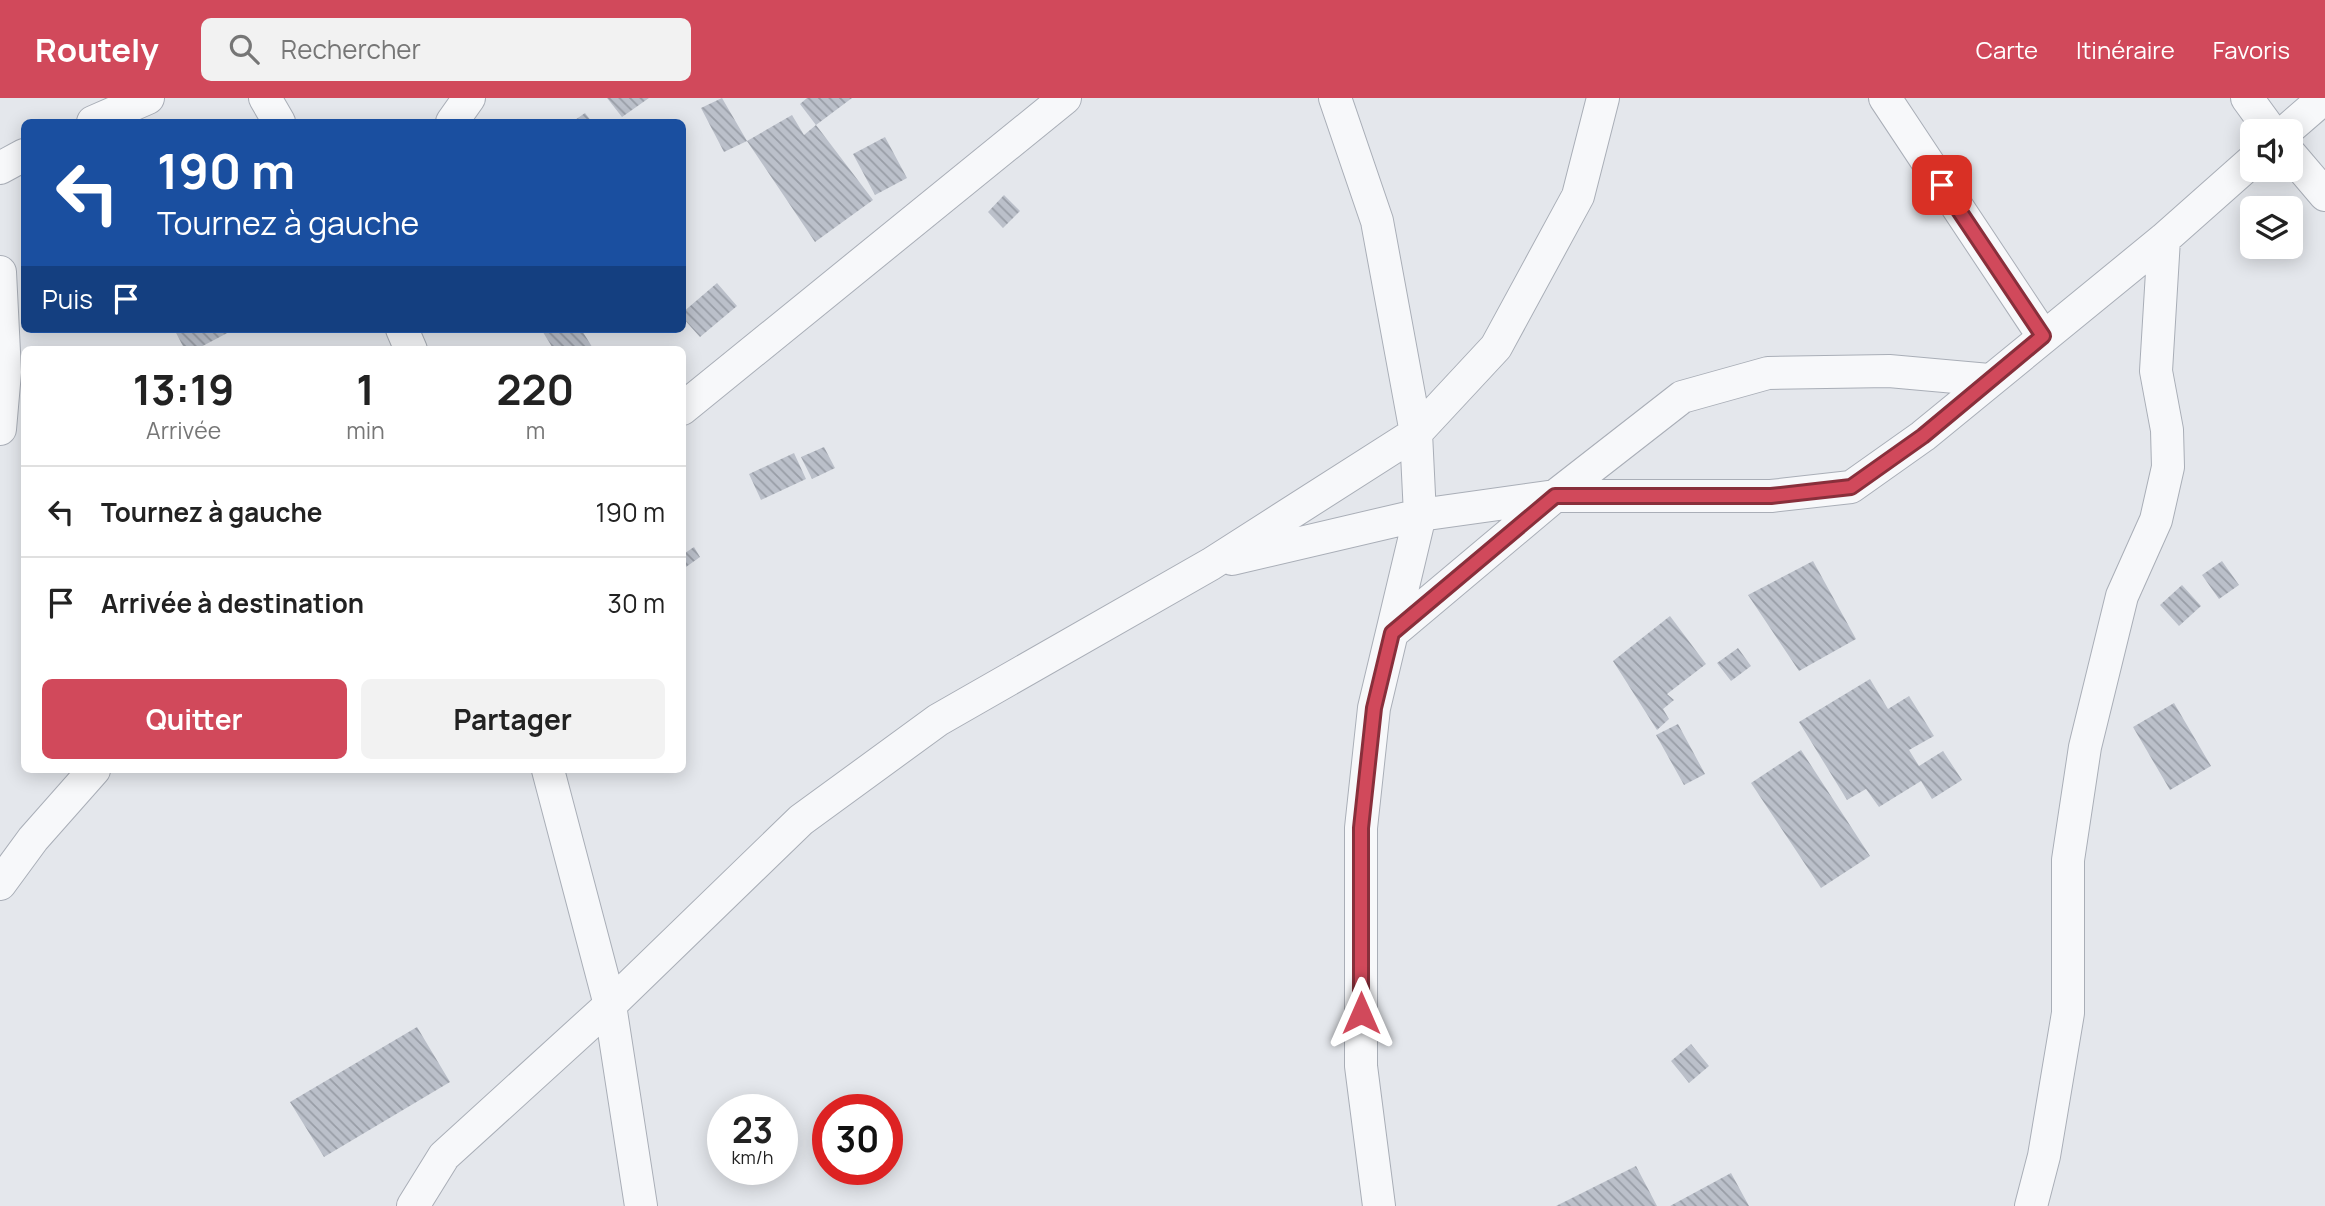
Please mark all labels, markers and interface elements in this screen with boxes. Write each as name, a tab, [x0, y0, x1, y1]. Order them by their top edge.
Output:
search box	[201, 18, 691, 81]
text: Routely	[35, 27, 159, 72]
icon: search	[225, 30, 263, 68]
text: Rechercher	[281, 31, 421, 67]
text: Carte	[1976, 33, 2038, 66]
text: Itinéraire	[2076, 33, 2175, 66]
text: Favoris	[2213, 33, 2290, 66]
map controls	[2240, 119, 2303, 259]
button: sound	[2240, 119, 2303, 182]
text: 190 m	[157, 137, 295, 204]
icon: left	[42, 147, 133, 238]
pin	[1912, 155, 1972, 215]
icon: arrive	[1923, 166, 1961, 204]
button: layers	[2240, 196, 2303, 259]
text: Tournez à gauche	[157, 201, 419, 245]
icon: arrive	[107, 280, 145, 318]
text: Puis	[42, 281, 93, 317]
text: 13:19	[133, 360, 234, 418]
text: 1	[356, 360, 375, 418]
text: 220	[497, 360, 574, 418]
text: Arrivée	[146, 414, 221, 446]
text: min	[346, 414, 385, 446]
text: m	[526, 414, 545, 446]
icon: left	[42, 493, 80, 531]
text: Tournez à gauche	[101, 494, 322, 530]
text: 190 m	[596, 494, 665, 530]
icon: arrive	[42, 584, 80, 622]
text: Arrivée à destination	[101, 585, 364, 621]
text: 30 m	[608, 585, 665, 621]
button: Quitter	[42, 679, 347, 759]
button: Partager	[361, 679, 665, 759]
position arrow	[1324, 976, 1398, 1050]
speed limit sign: 30	[812, 1094, 903, 1185]
text: 23	[732, 1106, 773, 1154]
text: km/h	[732, 1145, 773, 1169]

